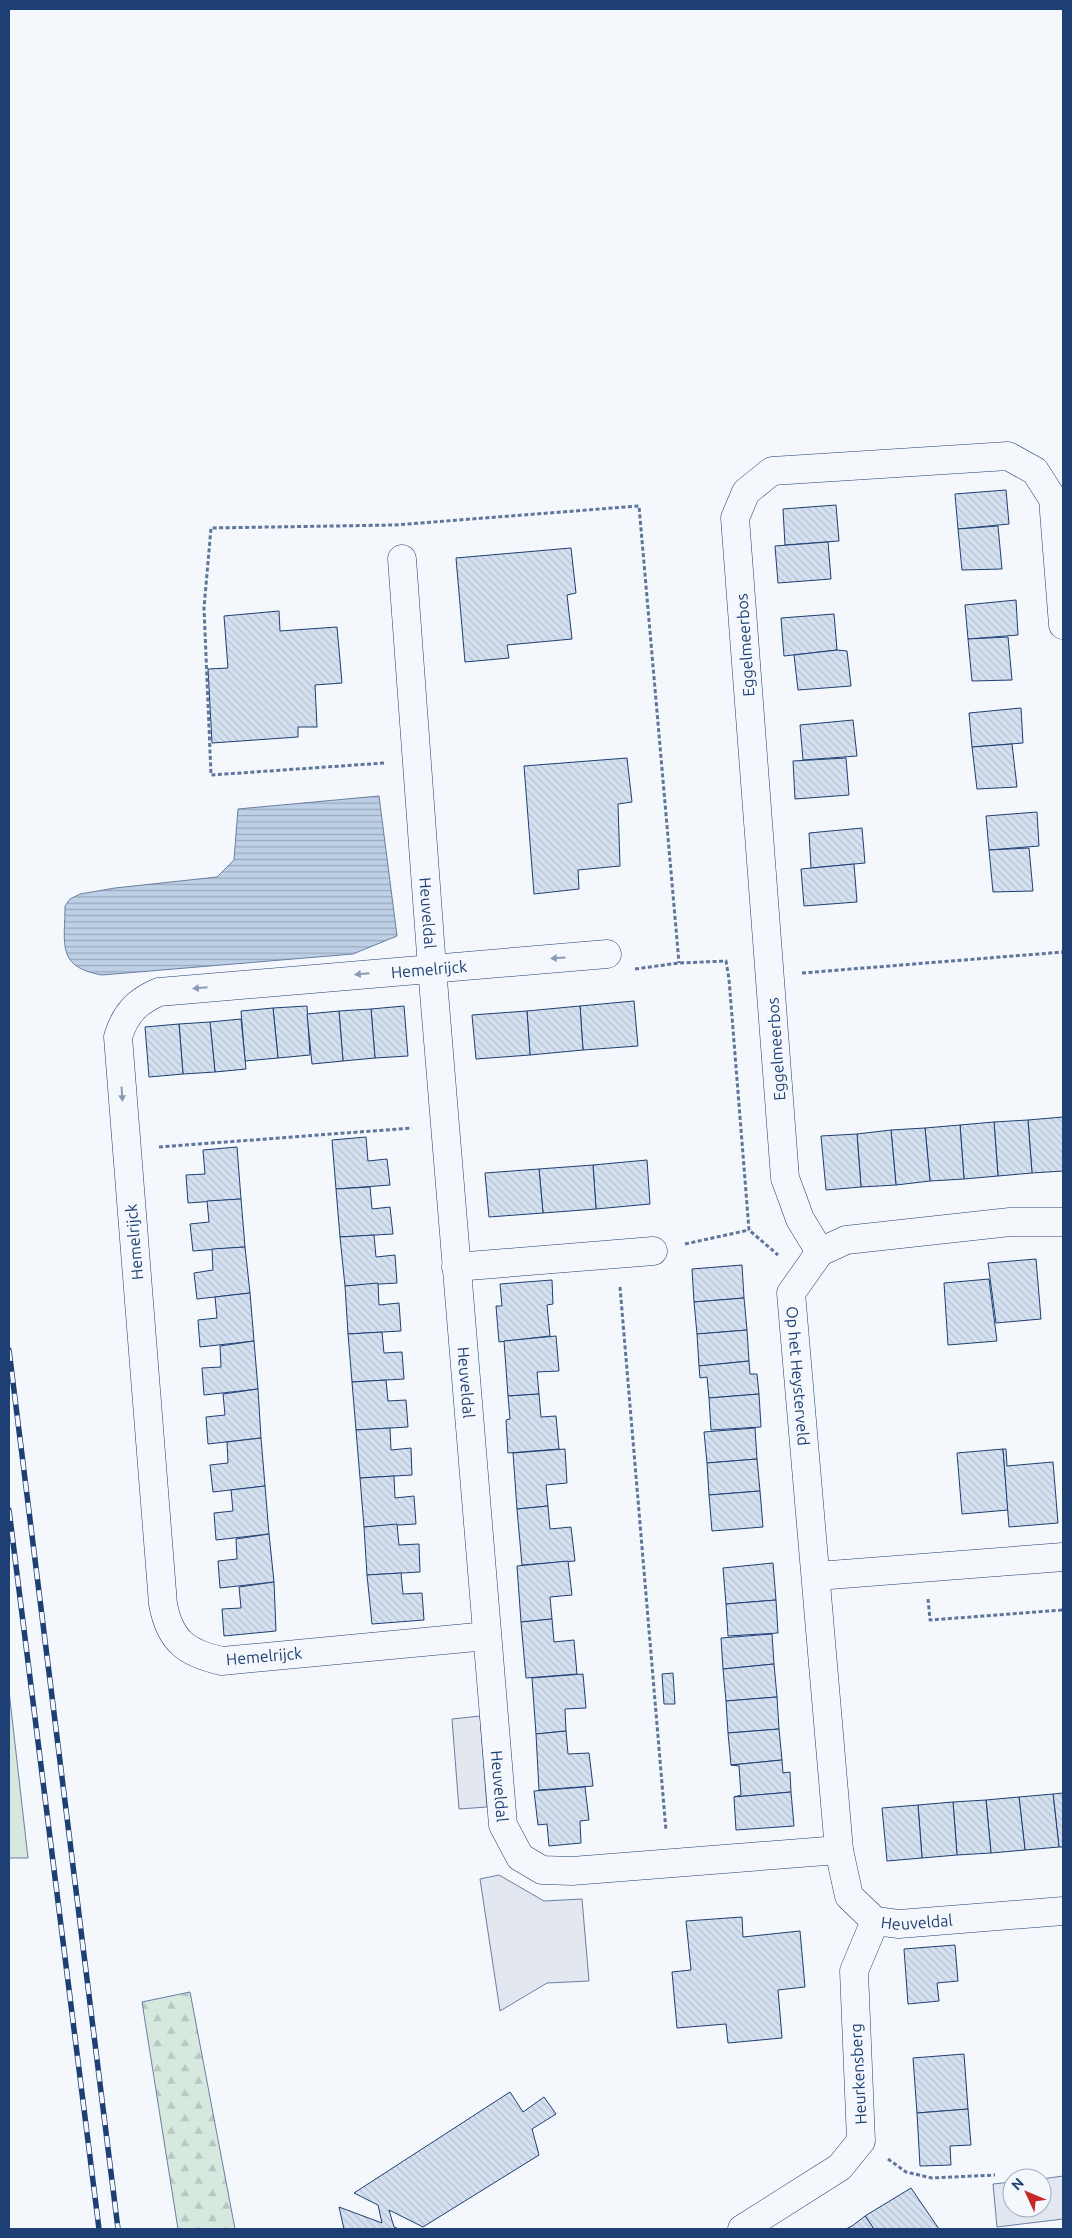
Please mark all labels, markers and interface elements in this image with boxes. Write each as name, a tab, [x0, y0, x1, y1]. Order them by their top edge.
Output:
street label: Eggelmeerbos	[732, 593, 758, 697]
street label: Heuveldal	[416, 877, 440, 949]
one-way arrow	[550, 954, 566, 962]
street label: Hemelrijck	[390, 957, 468, 981]
one-way arrow	[353, 970, 369, 978]
one-way arrow	[191, 985, 207, 993]
street label: Eggelmeerbos	[763, 997, 789, 1101]
one-way arrow	[119, 1086, 127, 1102]
street label: Hemelrijck	[122, 1203, 146, 1281]
street label: Op het Heysterveld	[783, 1305, 813, 1446]
street label: Heuveldal	[454, 1346, 478, 1419]
street label: Hemelrijck	[225, 1644, 303, 1668]
street label: Heuveldal	[488, 1750, 512, 1823]
street label: Heuveldal	[880, 1911, 953, 1933]
street label: Heurkensberg	[846, 2023, 870, 2125]
north arrow	[1002, 2168, 1052, 2218]
text: N	[1008, 2175, 1027, 2193]

